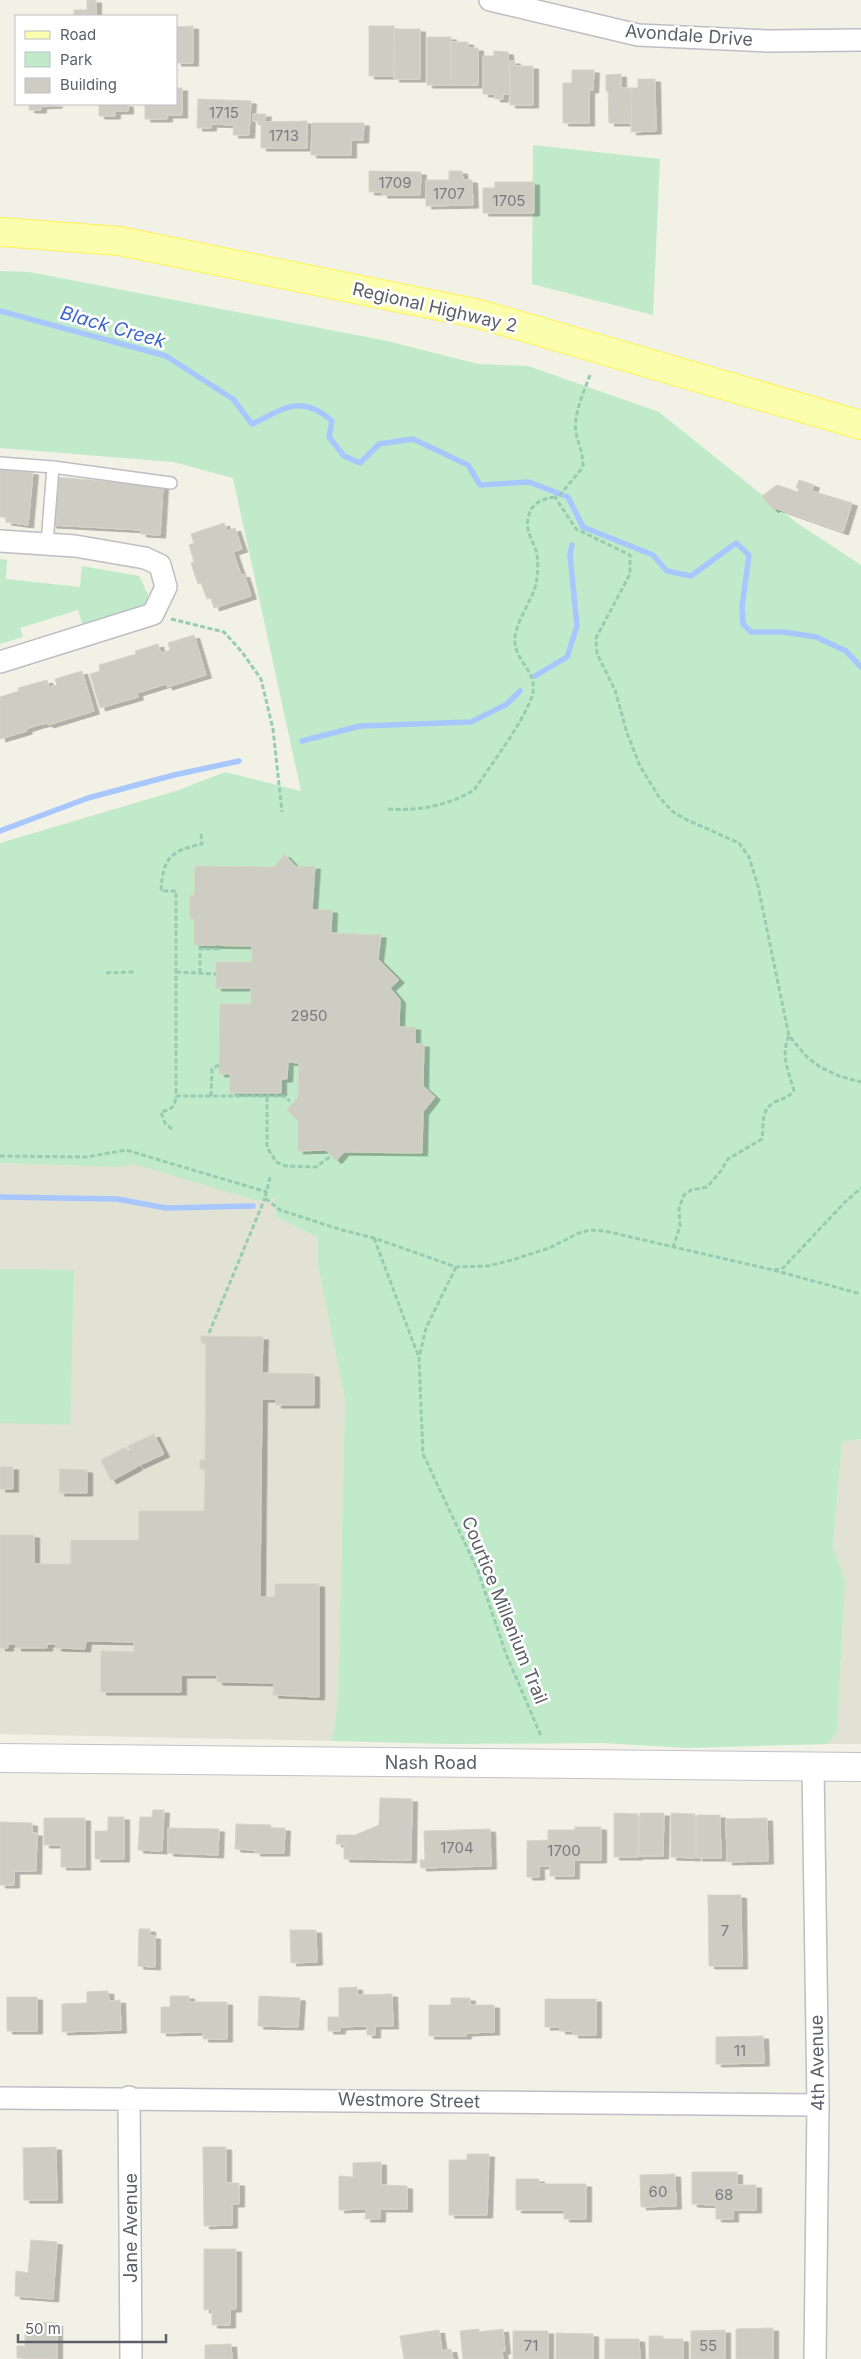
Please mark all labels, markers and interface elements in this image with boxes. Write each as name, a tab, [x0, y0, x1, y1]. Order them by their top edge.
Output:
legend	[15, 15, 178, 105]
street label: Avondale Drive	[624, 20, 754, 50]
text: Road	[60, 25, 96, 44]
text: Park	[60, 50, 93, 69]
text: Building	[60, 75, 117, 94]
house number: 1715	[209, 103, 239, 122]
house number: 1713	[269, 126, 299, 145]
house number: 1709	[378, 173, 412, 192]
house number: 1707	[433, 184, 465, 203]
house number: 1705	[493, 191, 525, 210]
street label: Regional Highway 2	[351, 278, 519, 336]
water label: Black Creek	[58, 301, 169, 353]
house number: 2950	[290, 1006, 328, 1025]
street label: Courtice Millenium Trail	[458, 1513, 552, 1707]
street label: Nash Road	[385, 1752, 477, 1773]
house number: 1704	[440, 1838, 474, 1857]
house number: 1700	[547, 1841, 581, 1860]
house number: 7	[721, 1921, 729, 1940]
street label: 4th Avenue	[806, 2015, 828, 2111]
house number: 11	[734, 2041, 746, 2060]
street label: Westmore Street	[338, 2088, 480, 2112]
street label: Jane Avenue	[120, 2173, 141, 2283]
house number: 60	[649, 2182, 667, 2201]
house number: 68	[715, 2185, 733, 2204]
scale bar	[18, 2312, 165, 2344]
text: 50 m	[25, 2319, 61, 2338]
house number: 71	[524, 2336, 538, 2355]
house number: 55	[699, 2336, 717, 2355]

